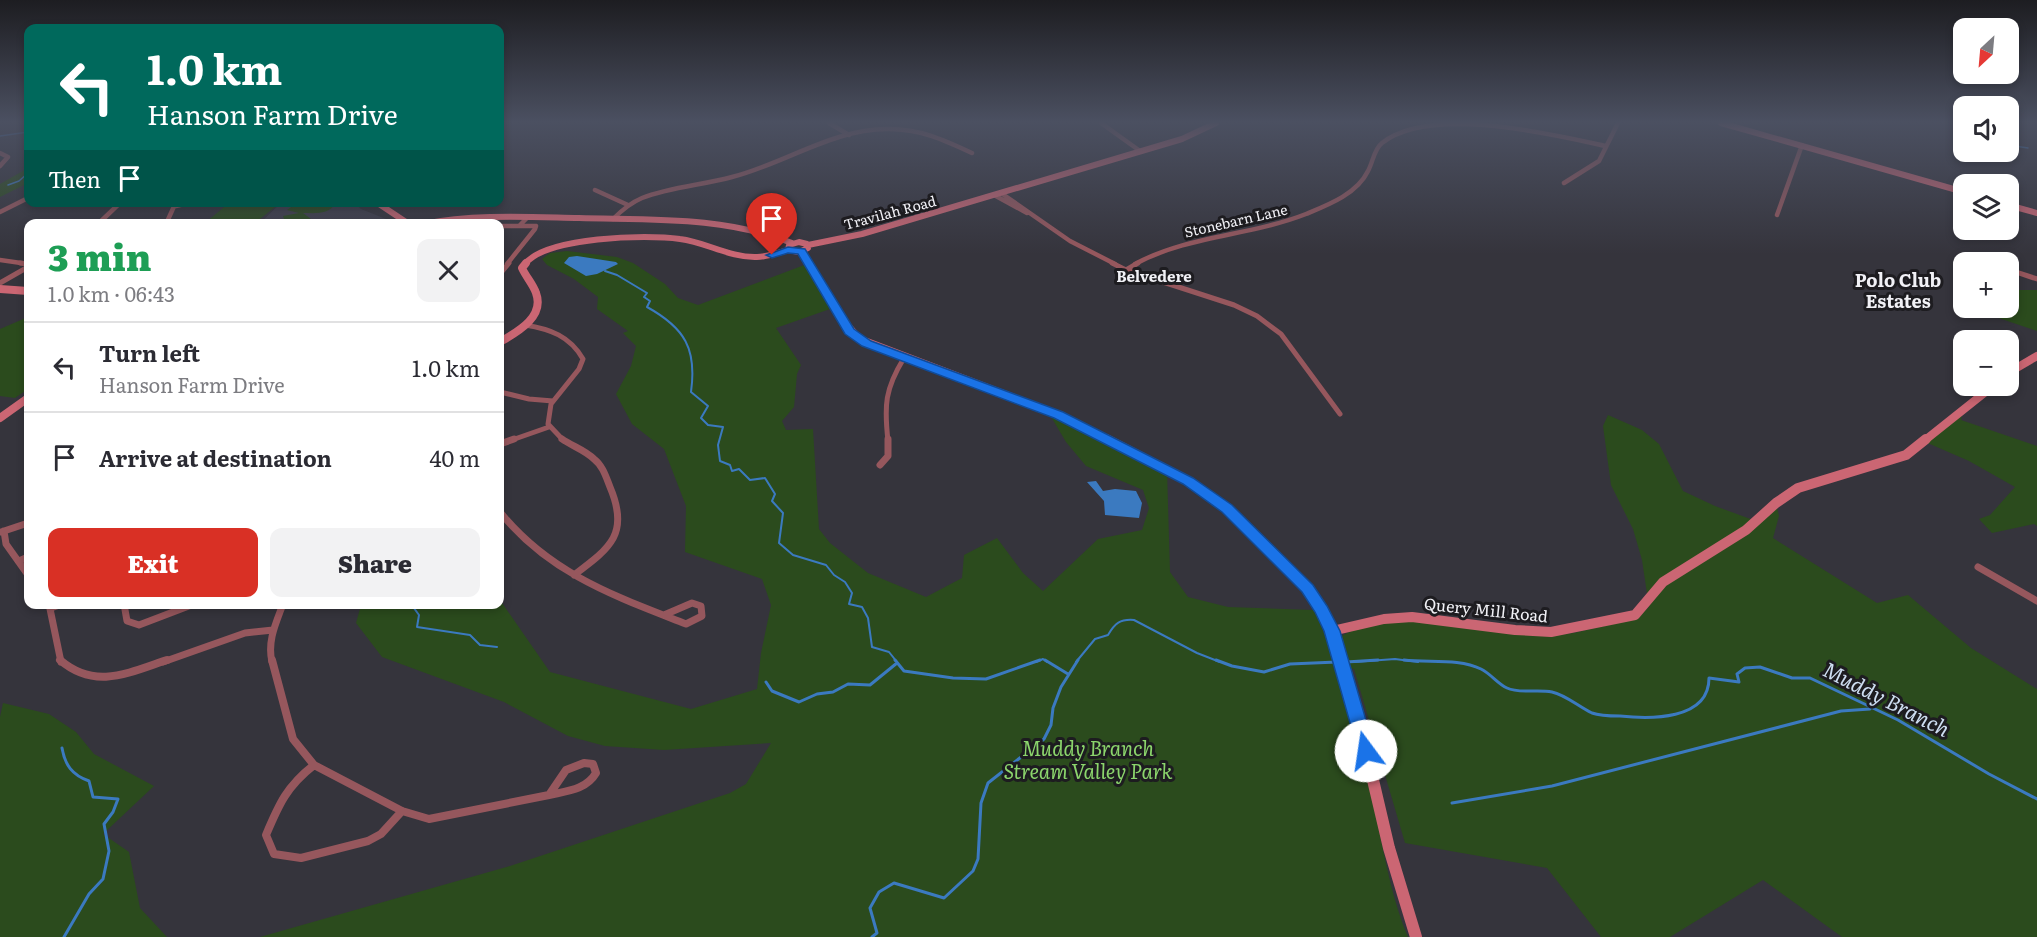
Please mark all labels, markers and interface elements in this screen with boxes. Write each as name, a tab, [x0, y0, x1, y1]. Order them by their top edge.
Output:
north arrow	[1953, 18, 2019, 84]
map controls	[1953, 18, 2019, 396]
text: 1.0 km	[147, 36, 282, 98]
icon: left	[48, 48, 126, 126]
text: Hanson Farm Drive	[147, 93, 398, 133]
button: sound	[1953, 96, 2019, 162]
text: Then	[48, 162, 101, 195]
icon: arrive	[113, 162, 146, 195]
button: layers	[1953, 174, 2019, 240]
street label: Travilah Road	[841, 190, 939, 234]
pin	[746, 193, 797, 255]
street label: Stonebarn Lane	[1182, 198, 1289, 242]
icon: arrive	[755, 202, 788, 235]
text: 3 min	[48, 229, 152, 282]
button: close	[417, 239, 480, 302]
button: +	[1953, 252, 2019, 318]
district label: Belvedere	[1116, 264, 1192, 287]
district label: Polo Club Estates	[1855, 266, 1942, 314]
text: 1.0 km · 06:43	[48, 278, 175, 308]
button: −	[1953, 330, 2019, 396]
text: Turn left	[99, 336, 200, 369]
icon: left	[48, 351, 81, 384]
text: 1.0 km	[412, 351, 480, 384]
text: Hanson Farm Drive	[99, 369, 285, 399]
icon: arrive	[48, 441, 81, 474]
text: Arrive at destination	[99, 441, 332, 474]
text: 40 m	[429, 441, 480, 474]
button: Exit	[48, 528, 258, 597]
button: Share	[270, 528, 480, 597]
street label: Query Mill Road	[1423, 591, 1549, 627]
water label: Muddy Branch	[1818, 653, 1956, 743]
position arrow	[1334, 719, 1398, 783]
park label: Muddy Branch Stream Valley Park	[1004, 732, 1172, 785]

